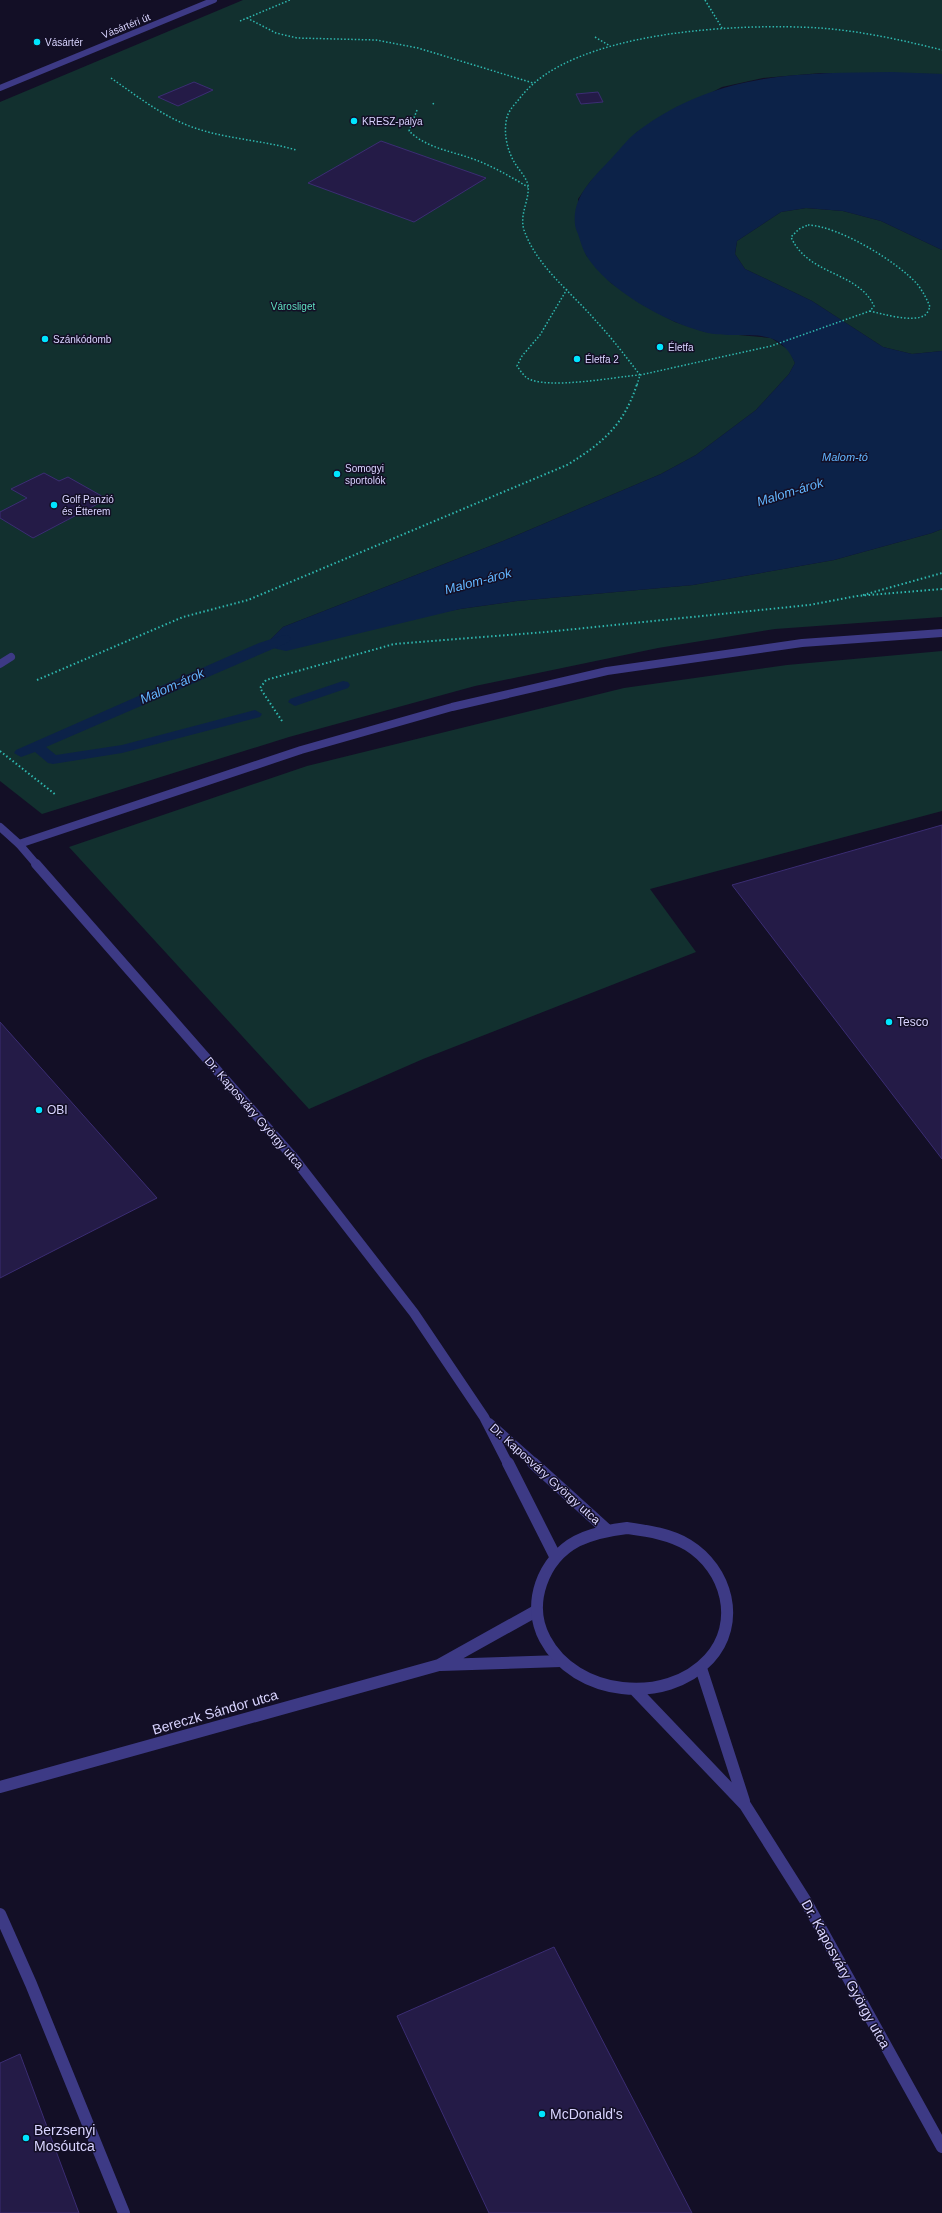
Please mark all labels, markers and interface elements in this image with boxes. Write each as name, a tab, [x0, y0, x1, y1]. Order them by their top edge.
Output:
street label: Vásártéri út	[100, 11, 152, 41]
marker: Vásártér	[32, 37, 42, 47]
place label: Vásártér	[45, 37, 83, 48]
marker: KRESZ-pálya	[349, 116, 359, 126]
place label: KRESZ-pálya	[362, 116, 423, 127]
park label: Városliget	[271, 301, 315, 312]
marker: Szánkódomb	[40, 334, 50, 344]
place label: Szánkódomb	[53, 334, 112, 345]
place label: Életfa	[668, 341, 694, 353]
marker: Életfa	[655, 342, 665, 352]
place label: Életfa 2	[585, 353, 619, 365]
marker: Életfa 2	[572, 354, 582, 364]
water label: Malom-tó	[822, 451, 868, 463]
place label: Somogyi sportolók	[345, 463, 387, 486]
marker: Somogyi sportolók	[332, 469, 342, 479]
water label: Malom-árok	[755, 474, 826, 509]
place label: Golf Panzió és Étterem	[62, 494, 114, 517]
marker: Golf Panzió és Étterem	[49, 500, 59, 510]
water label: Malom-árok	[443, 564, 515, 597]
water label: Malom-árok	[138, 665, 208, 707]
place label: Tesco	[897, 1015, 929, 1029]
marker: Tesco	[884, 1017, 894, 1027]
street label: Dr. Kaposváry György utca	[202, 1054, 307, 1172]
place label: OBI	[47, 1103, 68, 1117]
marker: OBI	[34, 1105, 44, 1115]
street label: Dr. Kaposváry György utca	[487, 1421, 603, 1527]
street label: Bereczk Sándor utca	[150, 1686, 280, 1738]
street label: Dr. Kaposváry György utca	[798, 1897, 894, 2051]
place label: McDonald's	[550, 2106, 623, 2122]
marker: McDonald's	[537, 2109, 547, 2119]
place label: Berzsenyi Mosóutca	[34, 2122, 95, 2154]
marker: Berzsenyi Mosóutca	[21, 2133, 31, 2143]

